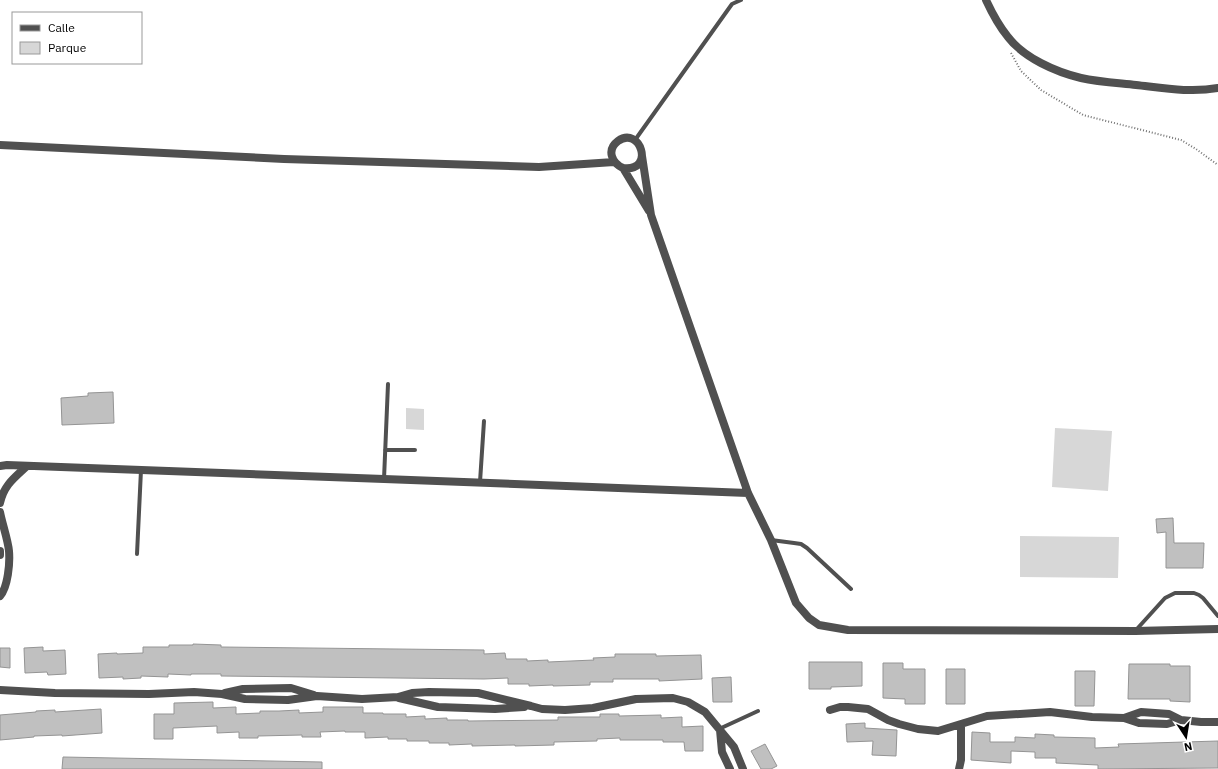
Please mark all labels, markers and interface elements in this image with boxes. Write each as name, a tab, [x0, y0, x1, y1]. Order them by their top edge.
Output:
legend	[12, 12, 142, 64]
text: Calle	[48, 20, 75, 35]
text: Parque	[48, 40, 87, 55]
north arrow	[1166, 717, 1206, 757]
text: N	[1183, 739, 1193, 754]

